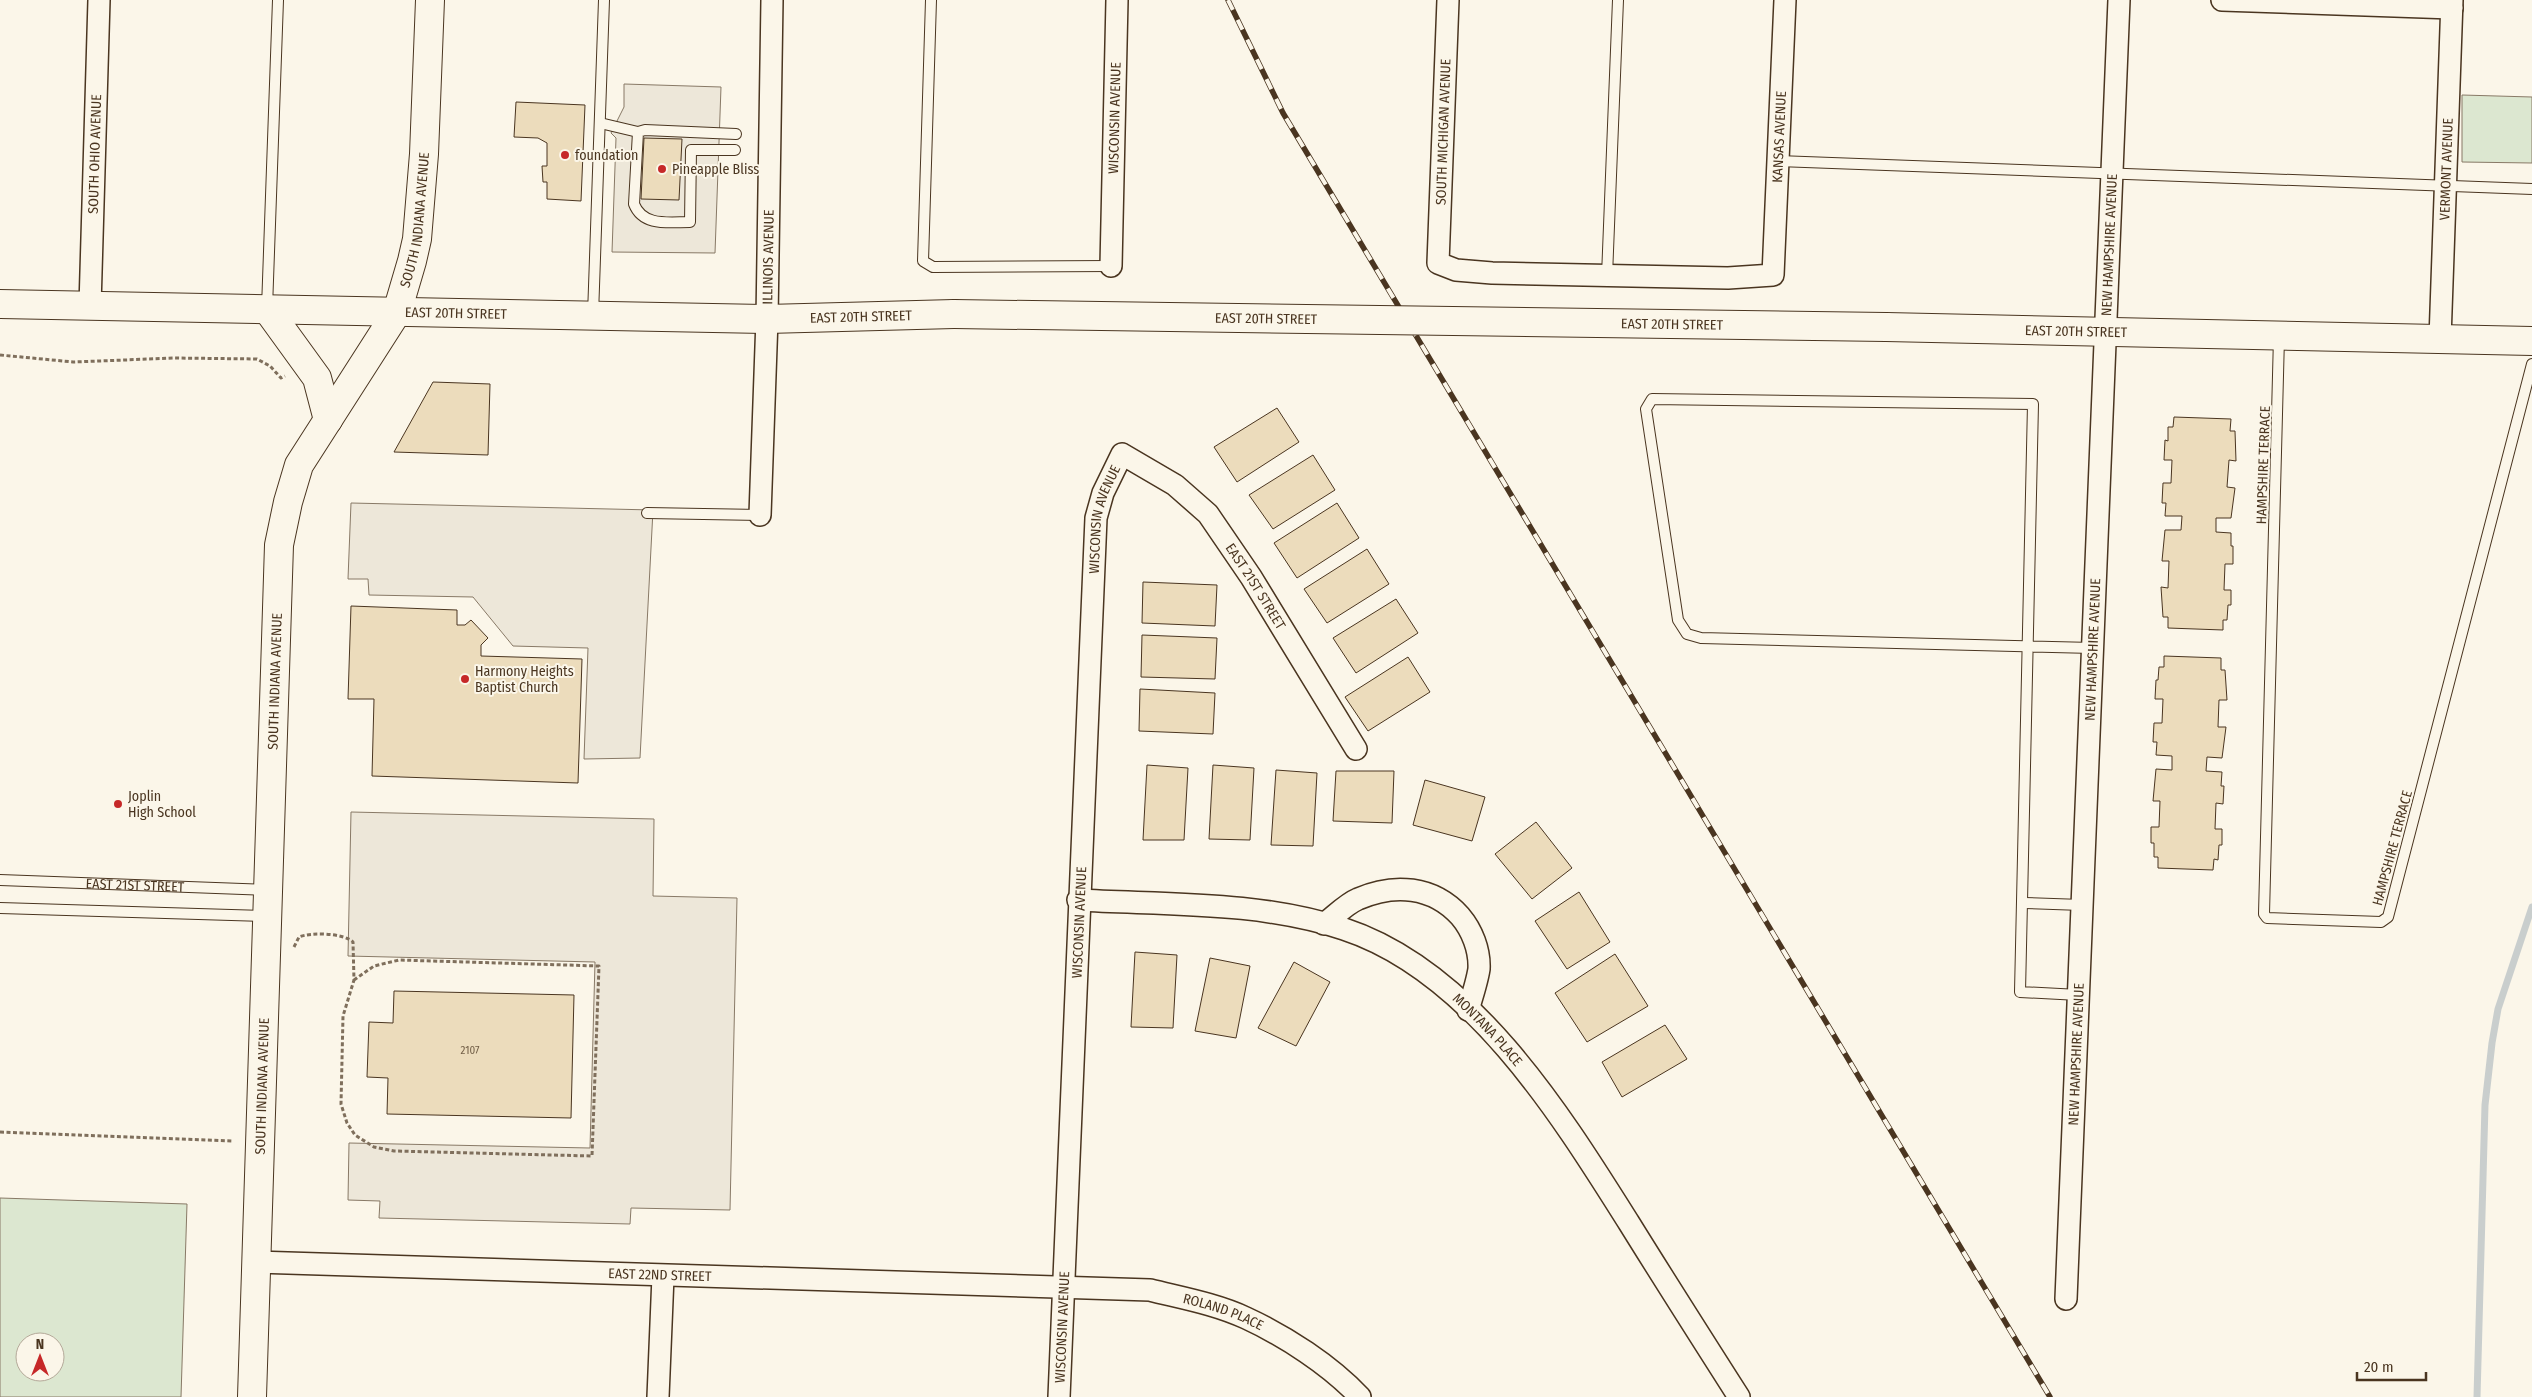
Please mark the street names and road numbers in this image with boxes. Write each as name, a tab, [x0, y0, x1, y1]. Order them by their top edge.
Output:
street label: SOUTH MICHIGAN AVENUE	[1432, 58, 1455, 205]
street label: WISCONSIN AVENUE	[1105, 62, 1125, 174]
street label: KANSAS AVENUE	[1769, 90, 1790, 183]
street label: SOUTH OHIO AVENUE	[85, 94, 105, 214]
street label: VERMONT AVENUE	[2436, 117, 2457, 221]
street label: SOUTH INDIANA AVENUE	[397, 151, 433, 290]
street label: NEW HAMPSHIRE AVENUE	[2098, 173, 2121, 316]
street label: ILLINOIS AVENUE	[759, 209, 778, 305]
street label: EAST 20TH STREET	[405, 304, 508, 323]
street label: EAST 20TH STREET	[810, 307, 913, 327]
street label: EAST 20TH STREET	[1215, 310, 1318, 328]
street label: EAST 20TH STREET	[1621, 315, 1724, 334]
street label: EAST 20TH STREET	[2025, 322, 2128, 341]
street label: HAMPSHIRE TERRACE	[2253, 405, 2274, 525]
street label: WISCONSIN AVENUE	[1086, 462, 1125, 574]
street label: EAST 21ST STREET	[1222, 540, 1289, 633]
street label: NEW HAMPSHIRE AVENUE	[2082, 578, 2104, 721]
street label: SOUTH INDIANA AVENUE	[265, 612, 286, 750]
street label: HAMPSHIRE TERRACE	[2369, 788, 2416, 908]
street label: WISCONSIN AVENUE	[1069, 866, 1090, 979]
street label: EAST 21ST STREET	[85, 875, 185, 896]
street label: NEW HAMPSHIRE AVENUE	[2065, 982, 2088, 1126]
street label: MONTANA PLACE	[1449, 990, 1526, 1070]
street label: SOUTH INDIANA AVENUE	[252, 1017, 273, 1155]
street label: EAST 22ND STREET	[608, 1265, 712, 1285]
street label: WISCONSIN AVENUE	[1052, 1270, 1073, 1383]
street label: ROLAND PLACE	[1181, 1290, 1267, 1334]

